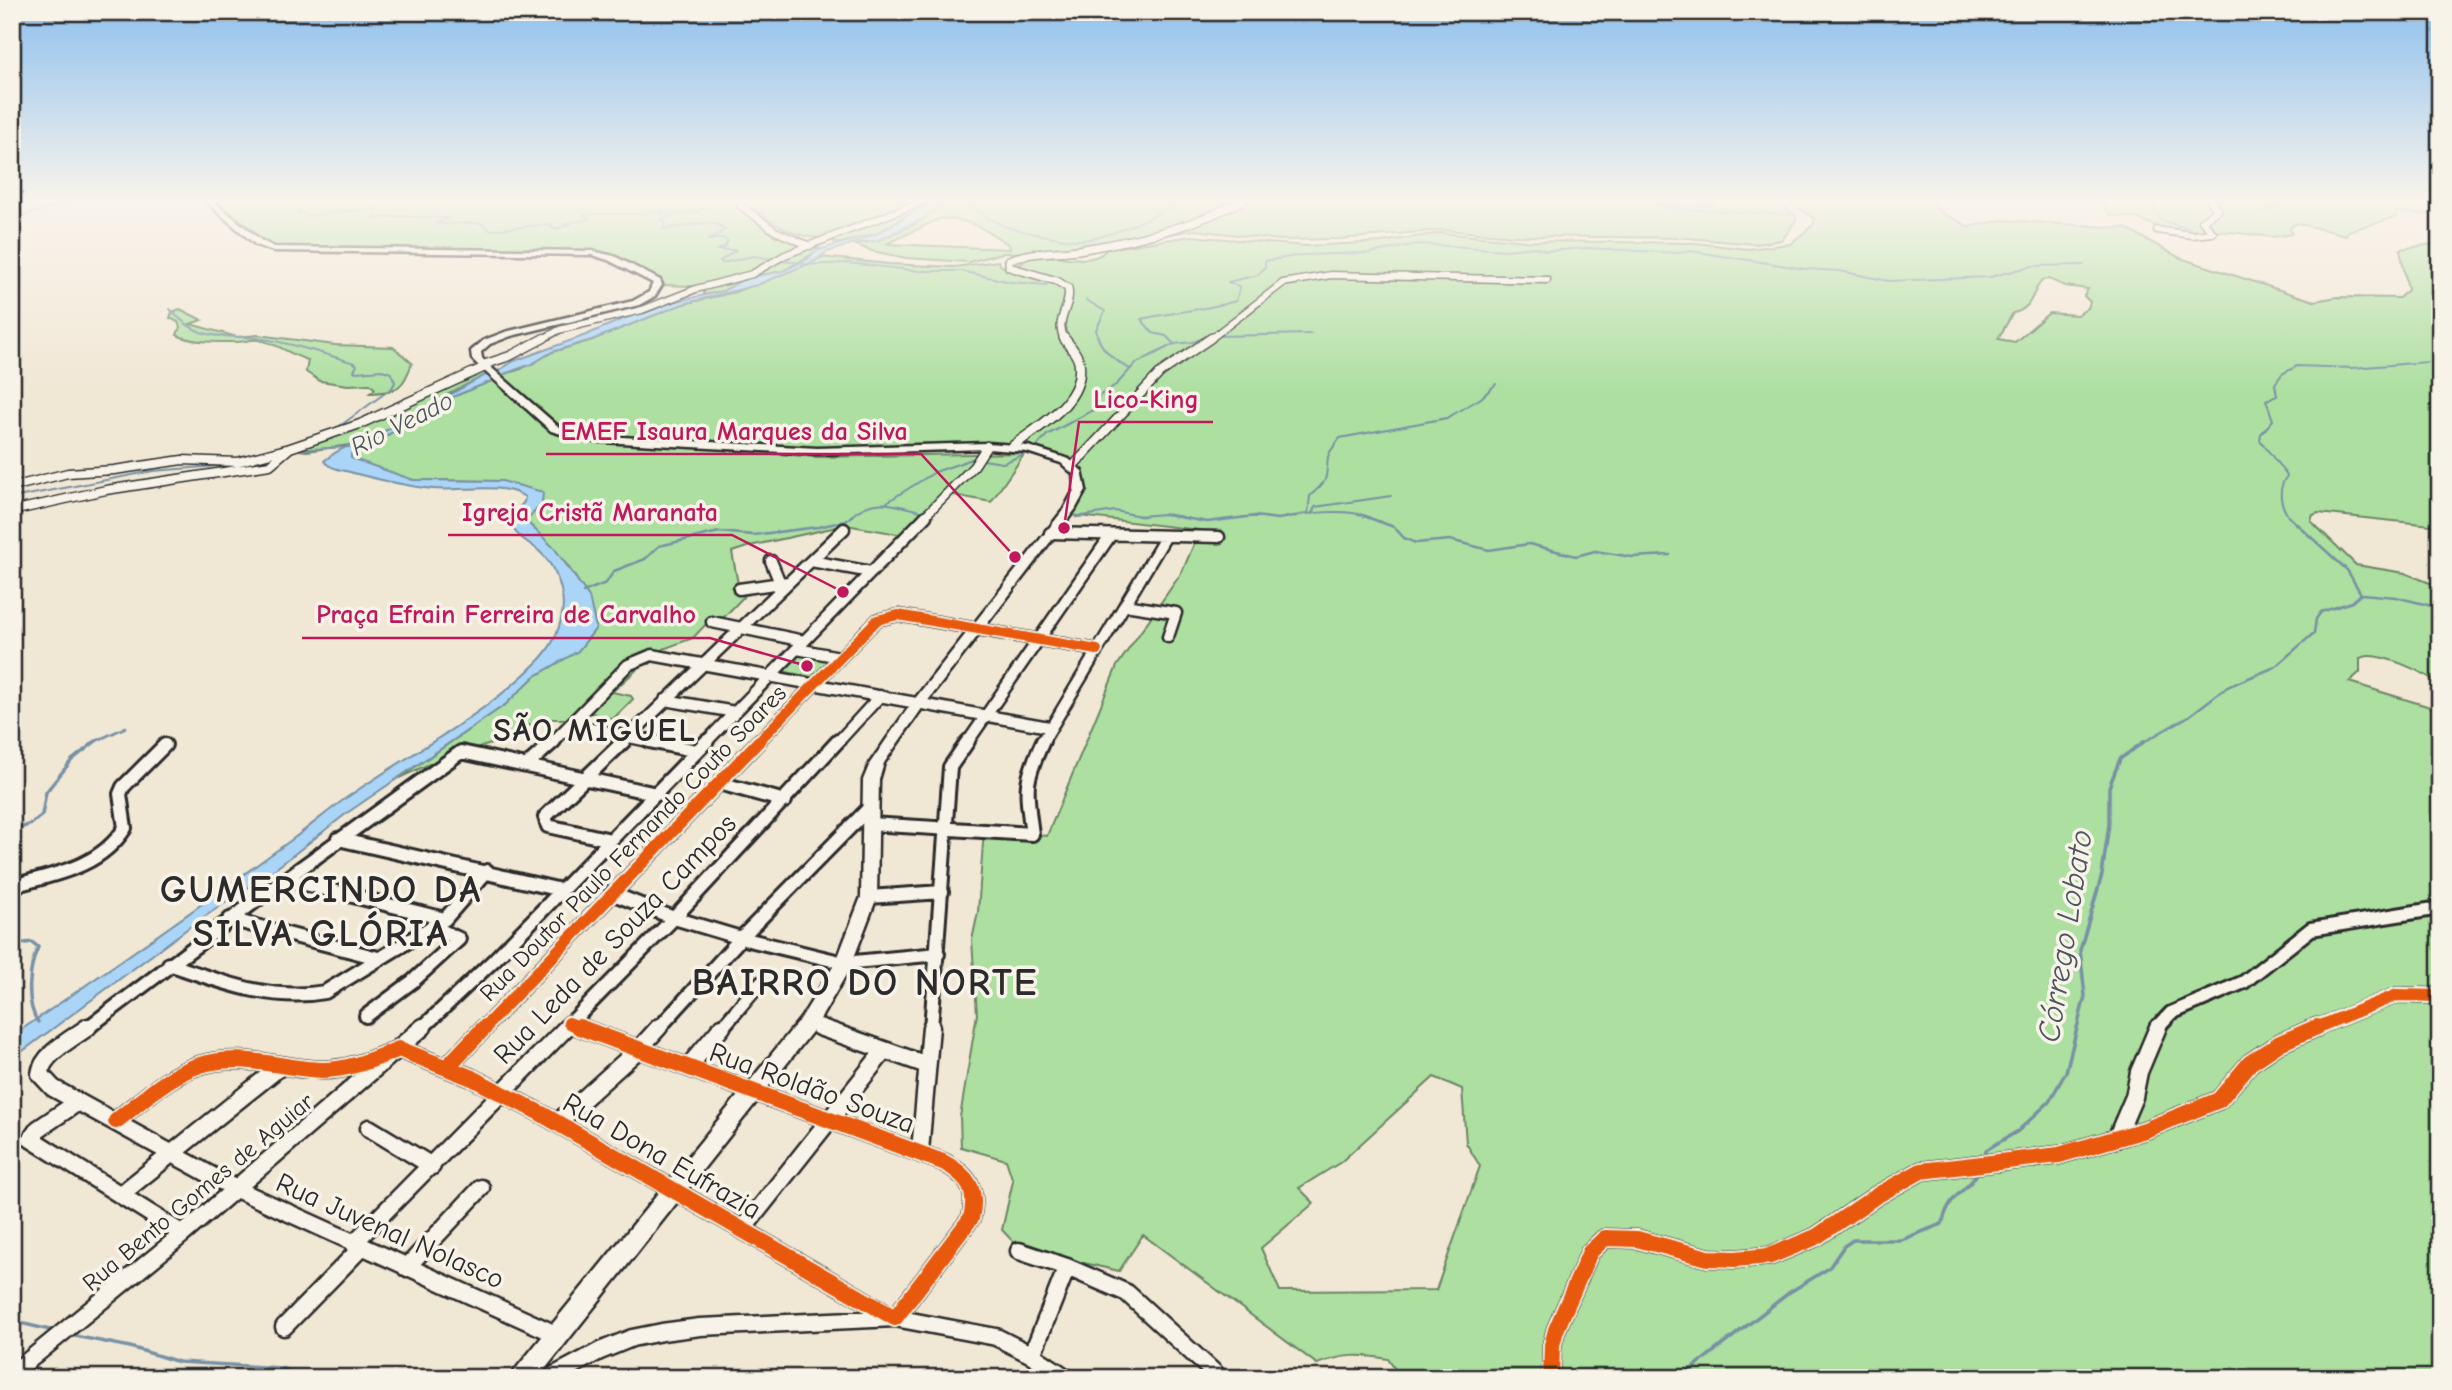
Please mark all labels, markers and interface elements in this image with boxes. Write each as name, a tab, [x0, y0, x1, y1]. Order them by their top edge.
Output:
callout: Lico-King	[1079, 375, 1213, 422]
text: Lico-King	[1093, 385, 1199, 415]
water label: Rio Veado	[346, 386, 458, 462]
callout: EMEF Isaura Marques da Silva	[546, 407, 921, 454]
text: EMEF Isaura Marques da Silva	[560, 417, 908, 447]
callout: Igreja Cristã Maranata	[448, 488, 732, 535]
text: Igreja Cristã Maranata	[462, 498, 718, 528]
callout: Praça Efrain Ferreira de Carvalho	[302, 591, 710, 638]
text: Praça Efrain Ferreira de Carvalho	[316, 600, 696, 630]
street label: Rua Doutor Paulo Fernando Couto Soares	[474, 679, 792, 1007]
district label: SÃO MIGUEL	[493, 712, 697, 749]
street label: Rua Leda de Souza Campos	[487, 807, 743, 1071]
water label: Córrego Lobato	[2030, 827, 2100, 1045]
district label: GUMERCINDO DA SILVA GLÓRIA	[160, 868, 482, 956]
district label: BAIRRO DO NORTE	[692, 961, 1038, 1005]
street label: Rua Roldão Souza	[705, 1036, 919, 1140]
street label: Rua Dona Eufrazia	[557, 1086, 767, 1226]
street label: Rua Bento Gomes de Aguiar	[77, 1087, 320, 1297]
street label: Rua Juvenal Nolasco	[271, 1166, 509, 1296]

